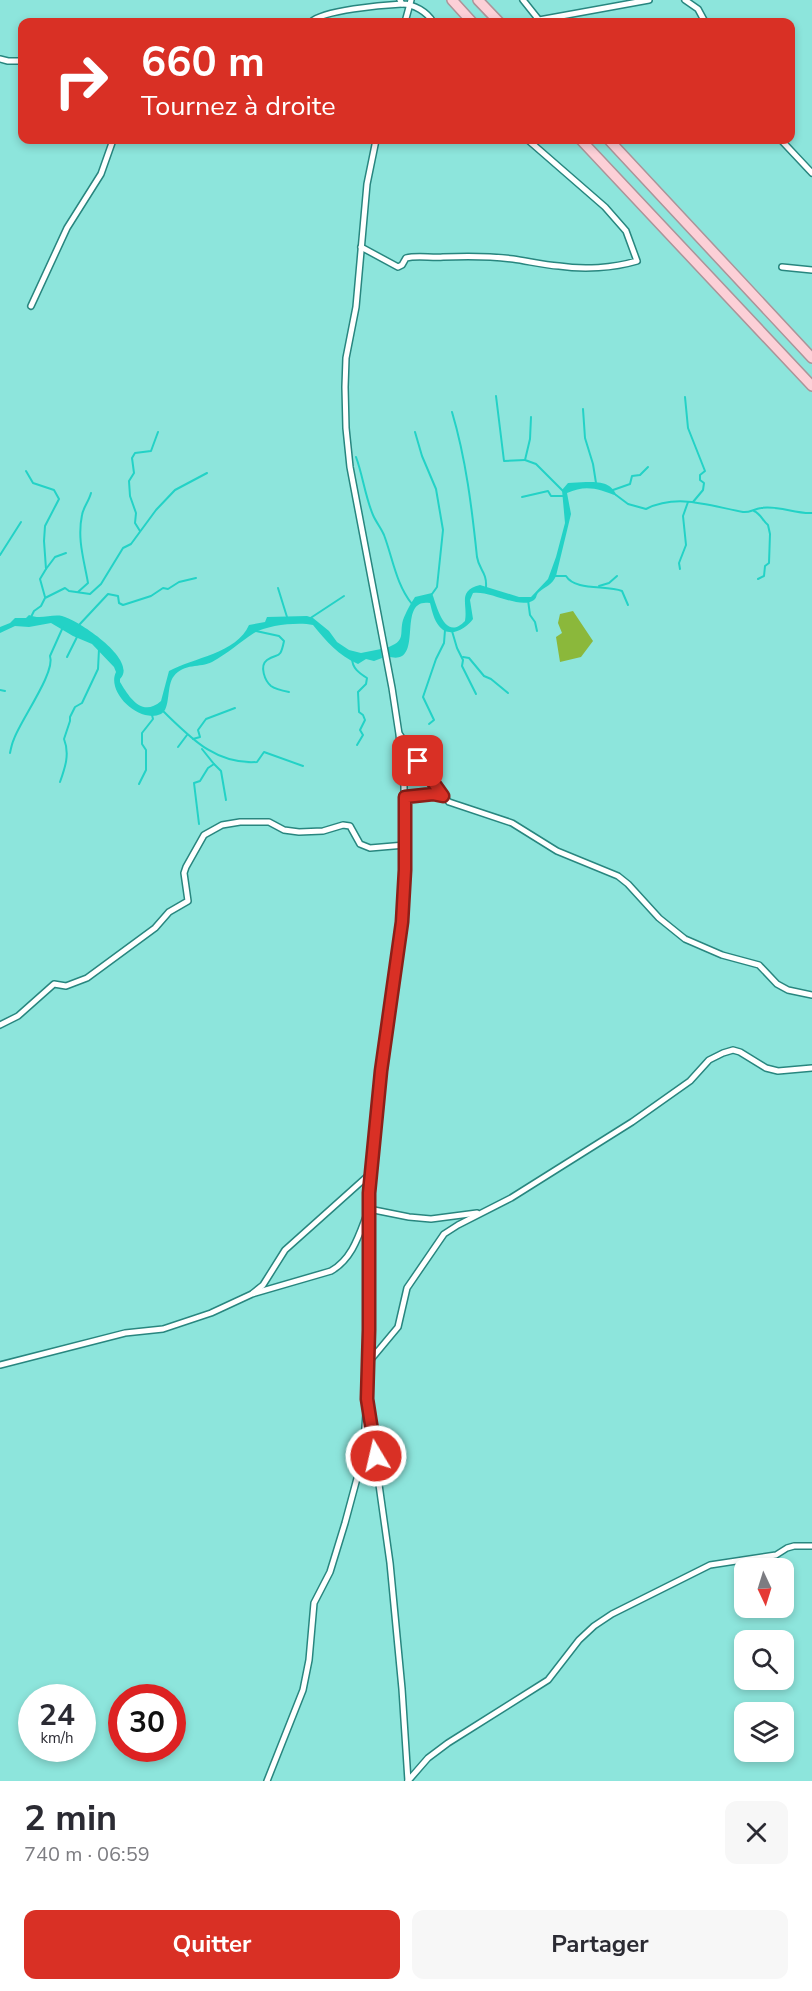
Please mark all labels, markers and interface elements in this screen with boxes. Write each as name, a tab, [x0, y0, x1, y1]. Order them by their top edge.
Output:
text: 660 m	[141, 34, 265, 91]
icon: right	[42, 42, 120, 120]
text: Tournez à droite	[141, 88, 336, 125]
pin	[392, 735, 443, 786]
icon: arrive	[401, 744, 434, 777]
position arrow	[344, 1424, 408, 1488]
north arrow	[734, 1558, 794, 1618]
map controls	[734, 1558, 794, 1762]
button: search	[734, 1630, 794, 1690]
speed limit sign: 30	[108, 1684, 186, 1762]
text: 24	[39, 1695, 75, 1736]
button: layers	[734, 1702, 794, 1762]
text: km/h	[40, 1728, 74, 1748]
text: 2 min	[24, 1794, 117, 1843]
button: close	[725, 1801, 788, 1864]
text: 740 m · 06:59	[24, 1841, 150, 1868]
button: Quitter	[24, 1910, 400, 1979]
button: Partager	[412, 1910, 788, 1979]

